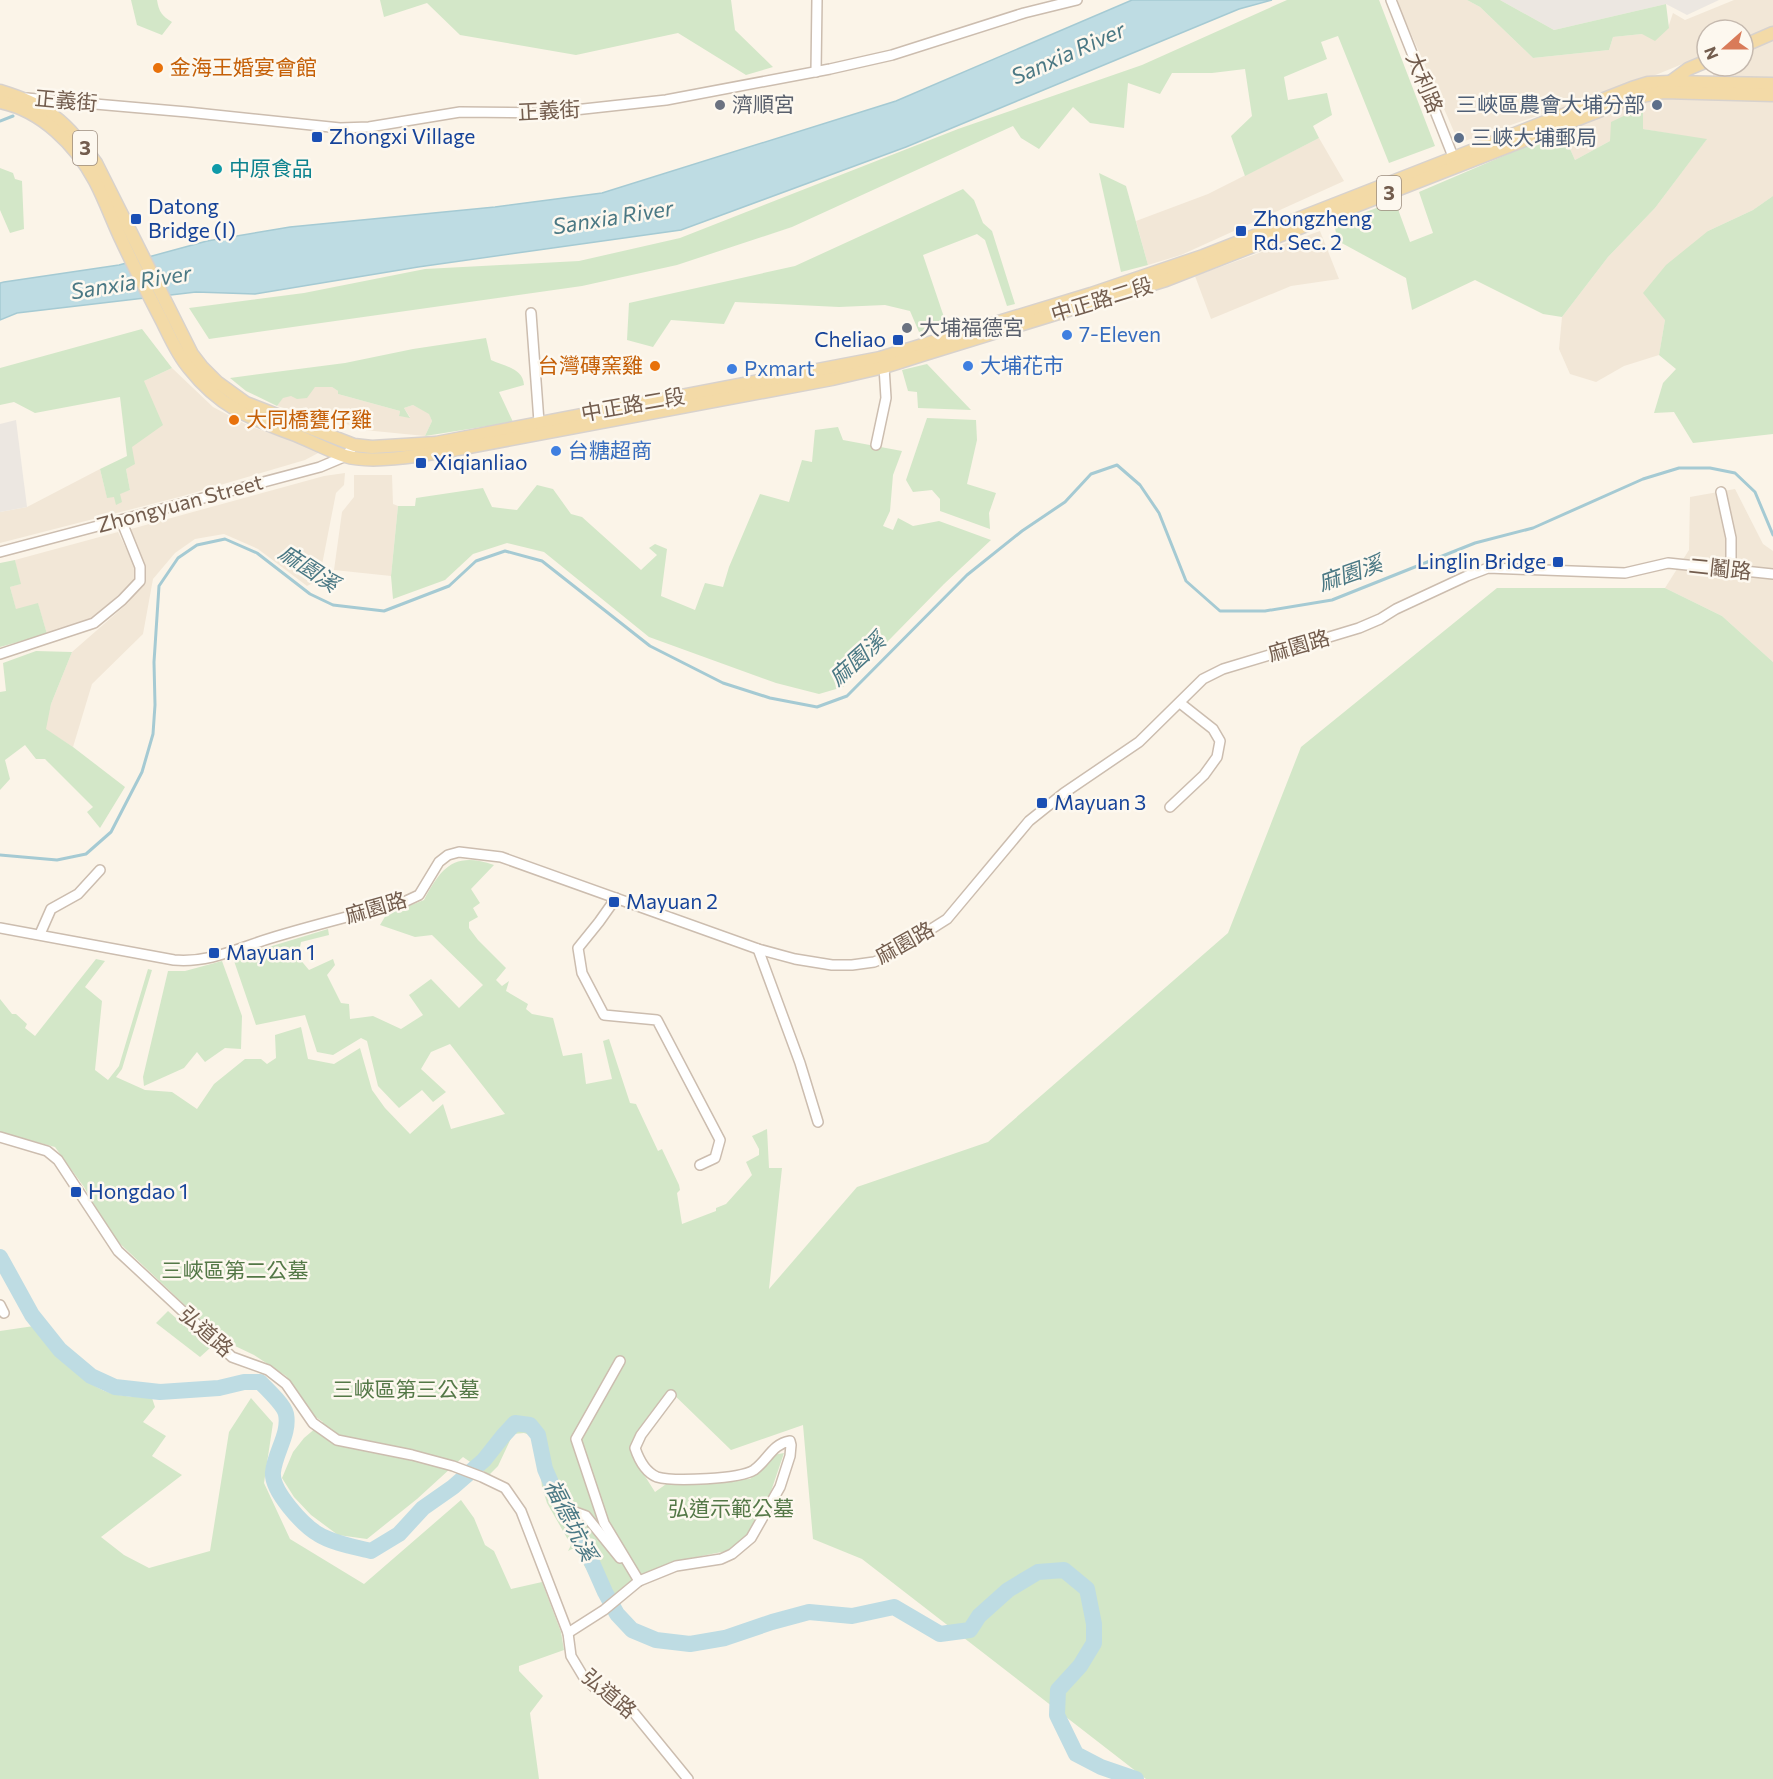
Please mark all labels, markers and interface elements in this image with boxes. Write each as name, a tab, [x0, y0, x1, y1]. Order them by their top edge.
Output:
water label: Sanxia River	[1007, 15, 1130, 90]
north arrow	[1695, 18, 1755, 78]
text: N	[1700, 45, 1722, 63]
street label: 大利路	[1402, 49, 1449, 116]
place label: 金海王婚宴會館	[170, 54, 317, 79]
marker: 金海王婚宴會館	[151, 61, 165, 75]
street label: 正義街	[34, 84, 99, 115]
place label: 濟順宮	[732, 91, 795, 116]
place label: 三峽區農會大埔分部	[1456, 91, 1645, 116]
street label: 正義街	[517, 95, 581, 124]
marker: 濟順宮	[713, 98, 727, 112]
marker: 三峽區農會大埔分部	[1650, 98, 1664, 112]
place label: Zhongxi Village	[329, 123, 475, 148]
place label: 三峽大埔郵局	[1471, 124, 1597, 149]
marker: Zhongxi Village	[310, 130, 324, 144]
road number: 3	[73, 131, 97, 165]
marker: 三峽大埔郵局	[1452, 131, 1466, 145]
place label: 中原食品	[229, 155, 313, 180]
marker: 中原食品	[210, 162, 224, 176]
road number: 3	[1377, 176, 1401, 210]
place label: Datong Bridge (I)	[148, 193, 236, 242]
water label: Sanxia River	[551, 193, 676, 239]
place label: Zhongzheng Rd. Sec. 2	[1253, 205, 1372, 254]
marker: Datong Bridge (I)	[129, 212, 143, 226]
marker: Zhongzheng Rd. Sec. 2	[1234, 224, 1248, 238]
water label: Sanxia River	[69, 258, 194, 304]
street label: 中正路二段	[1048, 271, 1155, 326]
place label: 大埔福德宮	[919, 314, 1024, 339]
marker: 大埔福德宮	[900, 321, 914, 335]
place label: 7-Eleven	[1079, 321, 1161, 346]
place label: Cheliao	[814, 326, 886, 351]
marker: 7-Eleven	[1060, 328, 1074, 342]
marker: Cheliao	[891, 333, 905, 347]
place label: 台灣磚窯雞	[538, 352, 643, 377]
place label: 大埔花市	[980, 352, 1064, 377]
place label: Pxmart	[744, 355, 815, 380]
marker: 台灣磚窯雞	[648, 359, 662, 373]
marker: 大埔花市	[961, 359, 975, 373]
marker: Pxmart	[725, 362, 739, 376]
street label: 中正路二段	[579, 382, 687, 425]
place label: 大同橋甕仔雞	[246, 406, 372, 431]
marker: 大同橋甕仔雞	[227, 413, 241, 427]
place label: 台糖超商	[568, 437, 652, 462]
marker: 台糖超商	[549, 444, 563, 458]
place label: Xiqianliao	[433, 449, 528, 474]
marker: Xiqianliao	[414, 456, 428, 470]
street label: Zhongyuan Street	[94, 468, 265, 537]
water label: 麻園溪	[274, 538, 347, 599]
water label: 麻園溪	[1314, 548, 1388, 596]
place label: Linglin Bridge	[1417, 548, 1546, 573]
street label: 二鬮路	[1688, 552, 1753, 583]
marker: Linglin Bridge	[1551, 555, 1565, 569]
street label: 麻園路	[1265, 624, 1332, 665]
water label: 麻園溪	[823, 625, 892, 691]
place label: Mayuan 3	[1054, 789, 1146, 814]
marker: Mayuan 3	[1035, 796, 1049, 810]
street label: 麻園路	[342, 886, 409, 927]
place label: Mayuan 2	[626, 888, 718, 913]
marker: Mayuan 2	[607, 895, 621, 909]
street label: 麻園路	[871, 915, 938, 968]
place label: Mayuan 1	[226, 939, 315, 964]
marker: Mayuan 1	[207, 946, 221, 960]
place label: Hongdao 1	[88, 1178, 188, 1203]
marker: Hongdao 1	[69, 1185, 83, 1199]
park label: 三峽區第二公墓	[162, 1257, 309, 1282]
street label: 弘道路	[175, 1301, 239, 1361]
park label: 三峽區第三公墓	[333, 1376, 480, 1401]
water label: 福德坑溪	[539, 1474, 605, 1568]
park label: 弘道示範公墓	[668, 1495, 794, 1520]
street label: 弘道路	[578, 1663, 642, 1723]

